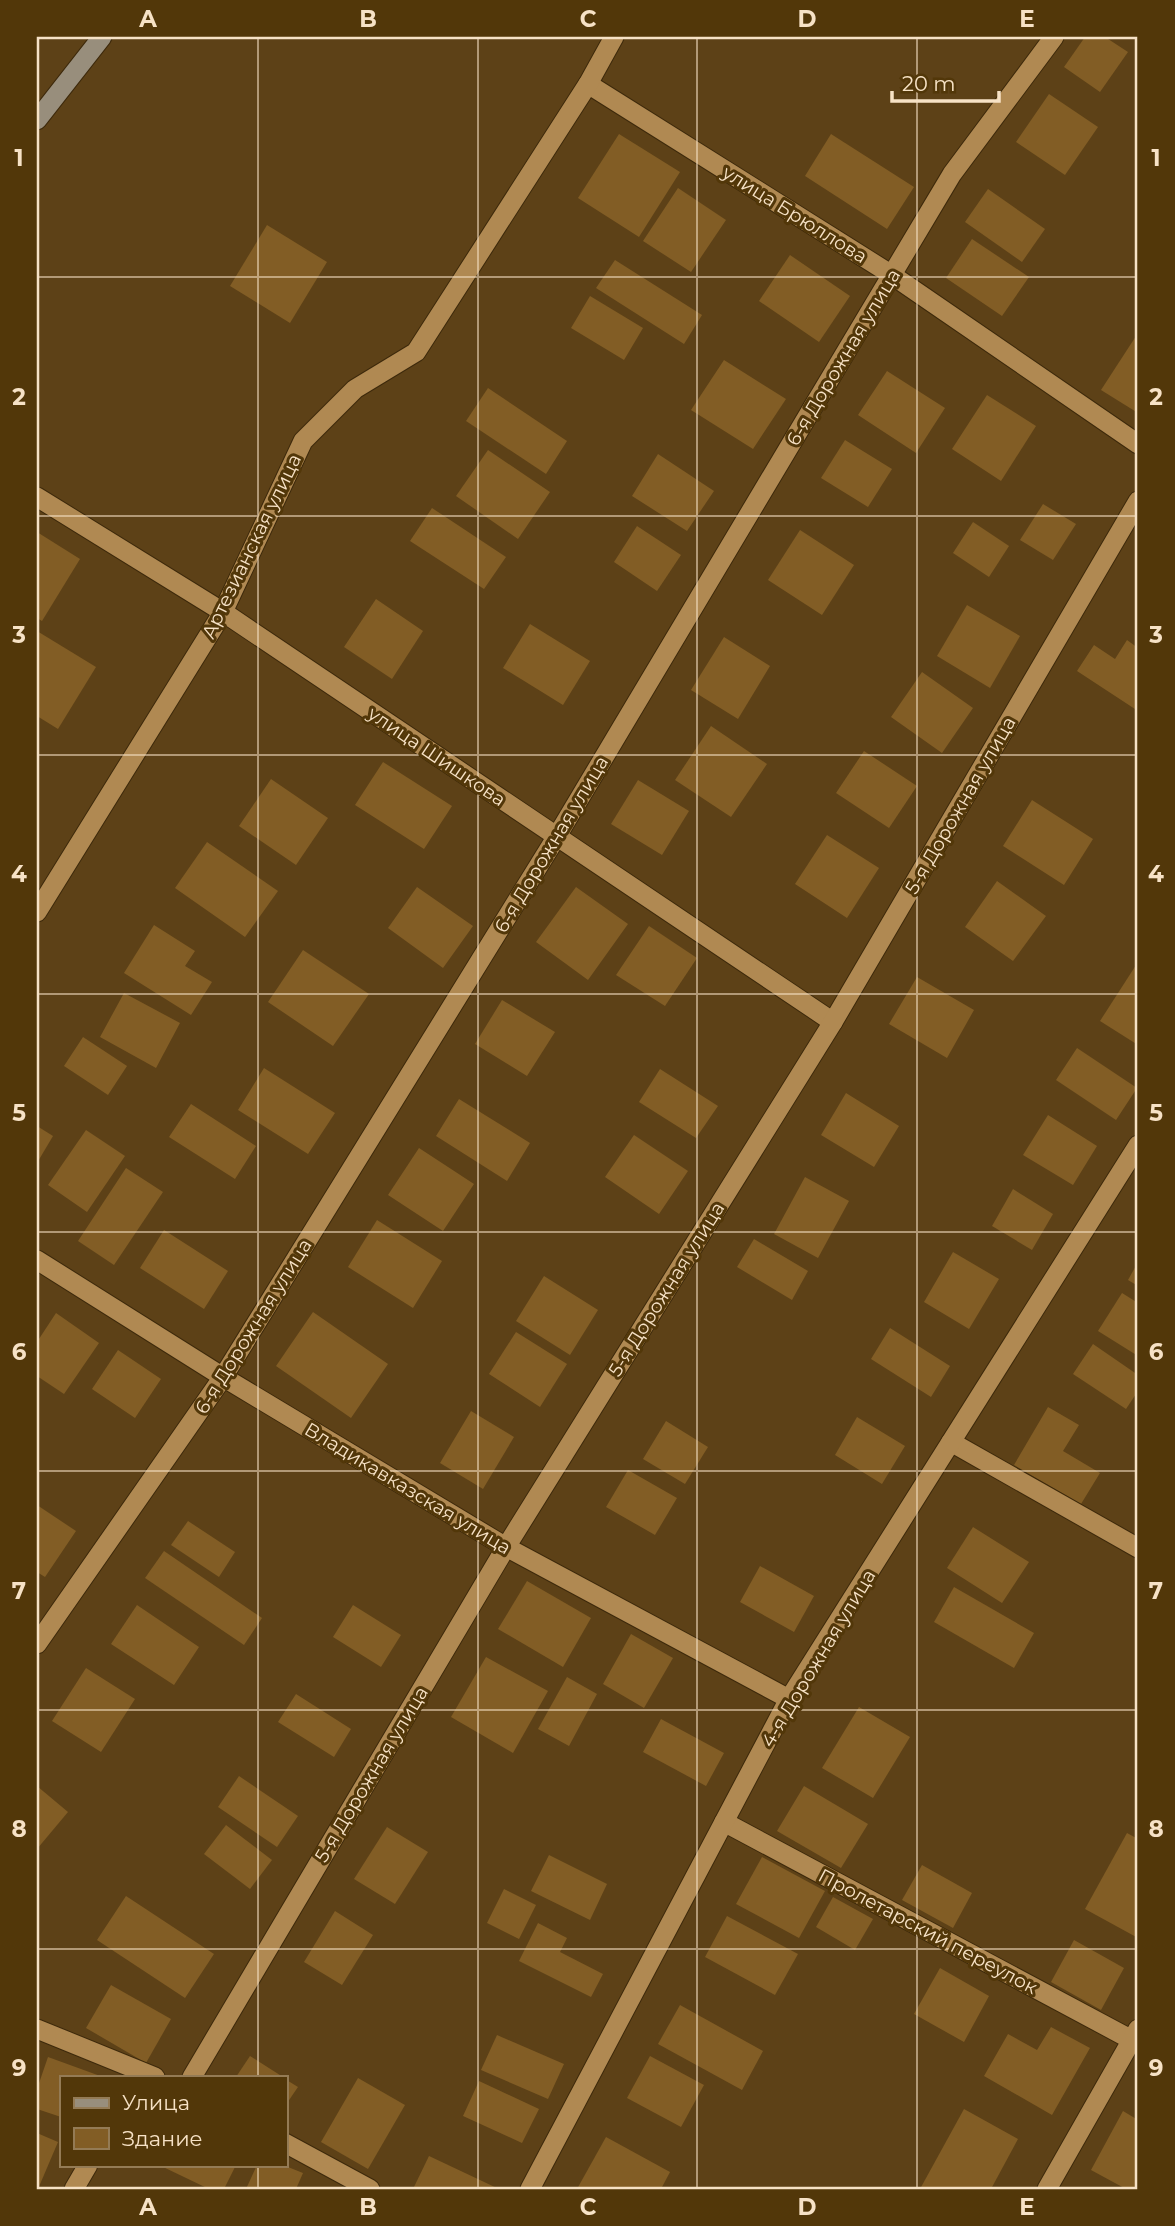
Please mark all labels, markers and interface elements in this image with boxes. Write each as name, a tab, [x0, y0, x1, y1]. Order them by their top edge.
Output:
text: A	[138, 5, 157, 33]
text: B	[359, 5, 377, 33]
text: C	[580, 5, 597, 33]
text: D	[798, 5, 817, 33]
text: E	[1019, 5, 1035, 33]
scale bar	[892, 60, 998, 104]
text: 20 m	[902, 71, 956, 96]
text: 1	[14, 144, 24, 172]
text: 1	[1151, 144, 1161, 172]
street label: улица Брюллова	[717, 160, 871, 268]
street label: 6-я Дорожная улица	[782, 265, 905, 450]
text: 2	[12, 383, 26, 411]
text: 2	[1149, 383, 1163, 411]
street label: Артезианская улица	[197, 450, 306, 642]
text: 3	[11, 621, 26, 649]
text: 3	[1148, 621, 1163, 649]
street label: улица Шишкова	[363, 701, 510, 811]
street label: 5-я Дорожная улица	[900, 712, 1021, 898]
street label: 6-я Дорожная улица	[490, 752, 613, 937]
text: 4	[11, 860, 27, 888]
text: 4	[1148, 860, 1164, 888]
text: 5	[12, 1099, 26, 1127]
text: 5	[1149, 1099, 1163, 1127]
street label: 5-я Дорожная улица	[603, 1198, 729, 1381]
street label: 6-я Дорожная улица	[190, 1234, 317, 1418]
text: 6	[12, 1338, 27, 1366]
text: 6	[1149, 1338, 1164, 1366]
street label: Владикавказская улица	[300, 1418, 515, 1559]
street label: 4-я Дорожная улица	[756, 1565, 881, 1751]
text: 7	[12, 1577, 26, 1605]
text: 7	[1149, 1577, 1163, 1605]
street label: 5-я Дорожная улица	[310, 1682, 433, 1866]
text: 8	[11, 1815, 27, 1843]
text: 8	[1148, 1815, 1164, 1843]
street label: Пролетарский переулок	[814, 1864, 1041, 1999]
text: 9	[12, 2054, 26, 2082]
text: 9	[1149, 2054, 1163, 2082]
legend	[60, 2076, 287, 2166]
text: Улица	[122, 2090, 190, 2115]
text: Здание	[122, 2126, 203, 2151]
text: A	[138, 2193, 157, 2221]
text: B	[359, 2193, 377, 2221]
text: C	[580, 2193, 597, 2221]
text: D	[798, 2193, 817, 2221]
text: E	[1019, 2193, 1035, 2221]

